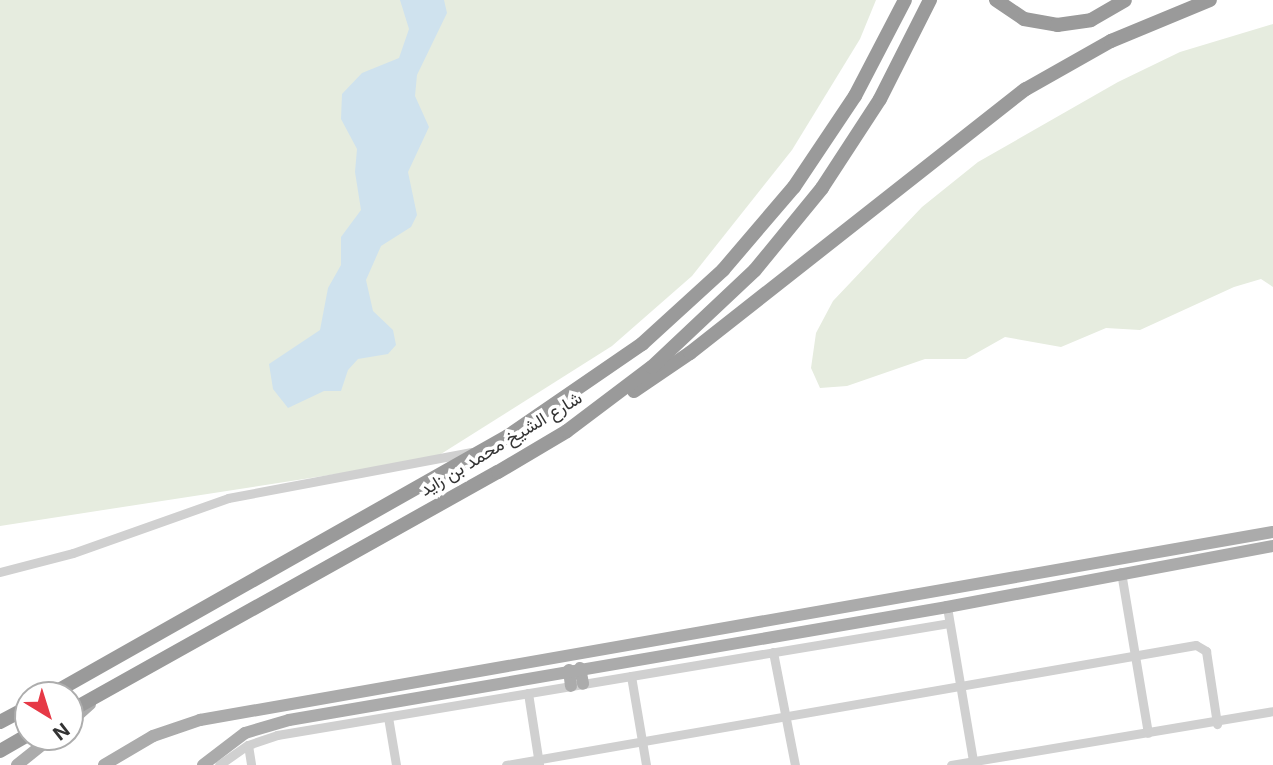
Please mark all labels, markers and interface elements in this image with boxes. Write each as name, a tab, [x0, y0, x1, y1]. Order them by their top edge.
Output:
street label: شارع الشيخ محمد بن زايد	[416, 387, 586, 501]
north arrow	[14, 681, 84, 751]
text: N	[48, 718, 74, 745]

